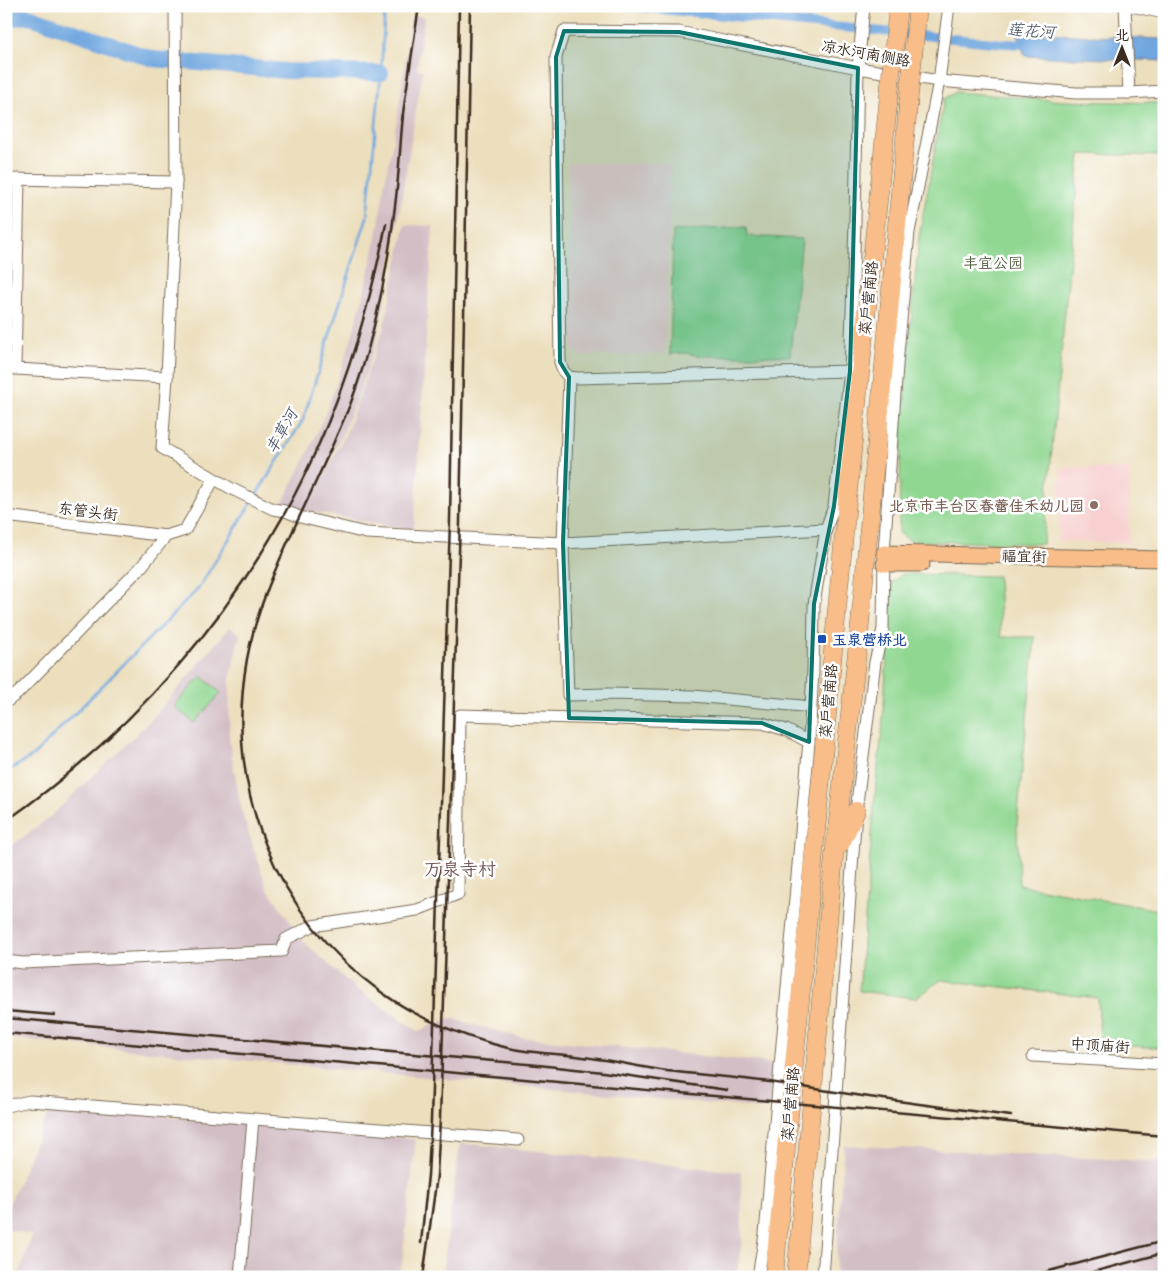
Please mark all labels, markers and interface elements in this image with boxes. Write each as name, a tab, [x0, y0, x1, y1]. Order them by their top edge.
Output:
water label: 莲花河	[1006, 18, 1059, 42]
north arrow	[1098, 22, 1148, 72]
text: 北	[1115, 26, 1129, 44]
street label: 凉水河南侧路	[820, 36, 912, 70]
park label: 丰宜公园	[963, 253, 1023, 272]
street label: 菜户营南路	[855, 260, 881, 336]
water label: 丰草河	[261, 403, 303, 457]
place label: 北京市丰台区春蕾佳禾幼儿园	[889, 496, 1084, 515]
street label: 东管头街	[57, 498, 119, 524]
marker: 北京市丰台区春蕾佳禾幼儿园	[1088, 499, 1100, 511]
street label: 福宜街	[1001, 546, 1047, 566]
place label: 玉泉营桥北	[832, 630, 907, 649]
marker: 玉泉营桥北	[816, 633, 828, 645]
street label: 菜户营南路	[815, 663, 841, 739]
district label: 万泉寺村	[424, 857, 496, 880]
street label: 中顶庙街	[1069, 1033, 1131, 1057]
street label: 菜户营南路	[777, 1066, 803, 1142]

